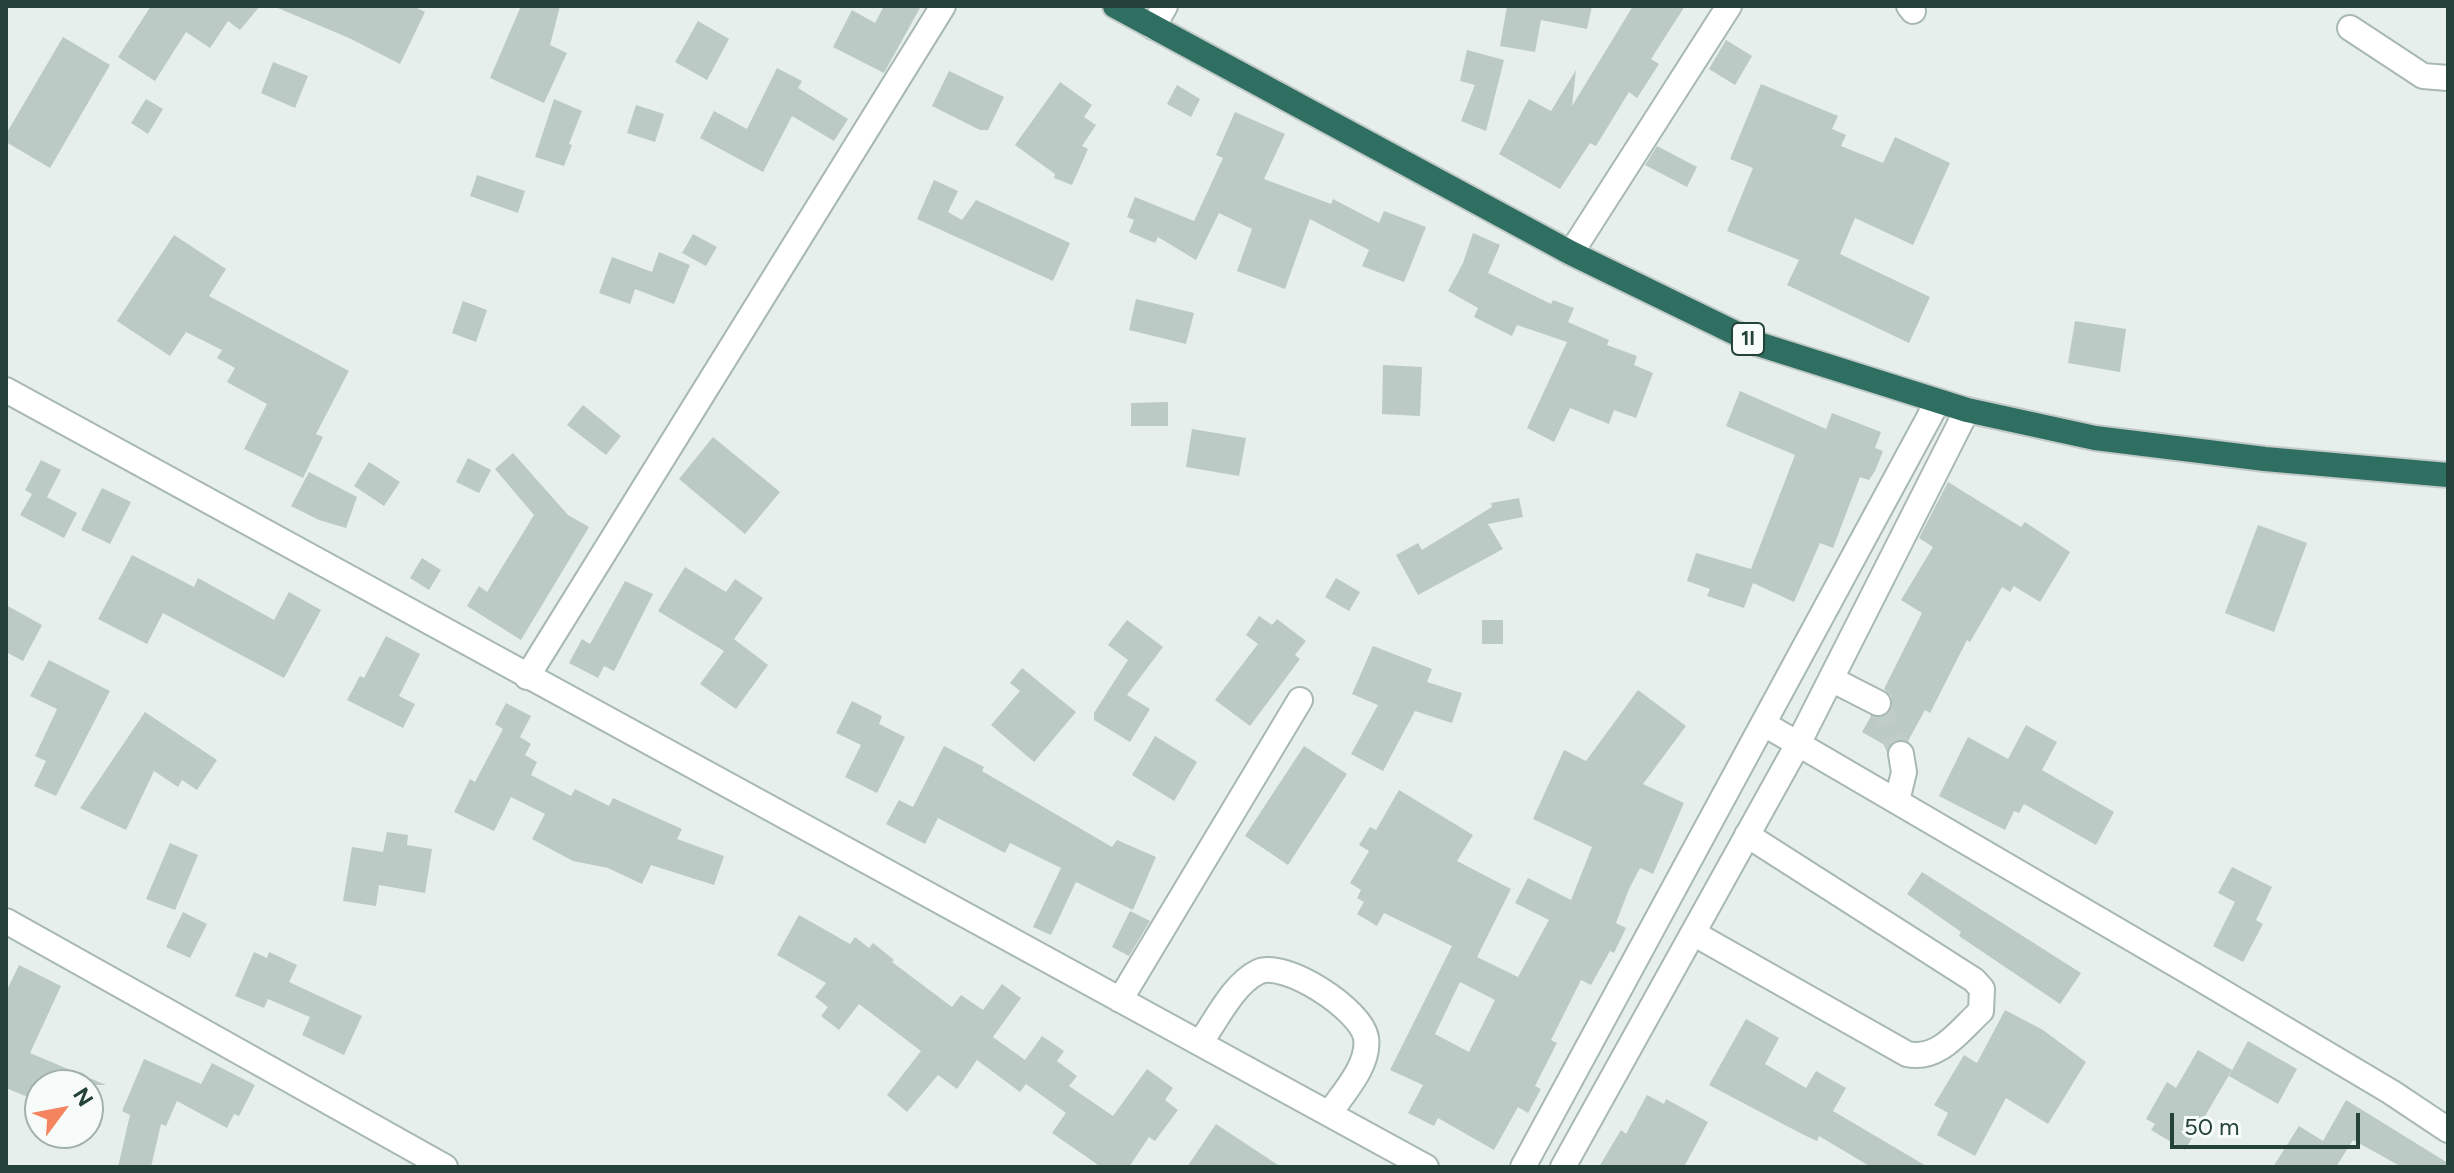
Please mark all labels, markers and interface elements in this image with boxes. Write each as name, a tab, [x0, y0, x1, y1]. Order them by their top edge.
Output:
road number: 1I	[1732, 323, 1764, 355]
north arrow	[24, 1069, 104, 1149]
text: N	[67, 1083, 99, 1111]
scale bar	[2174, 1097, 2364, 1147]
text: 50 m	[2184, 1112, 2240, 1141]

